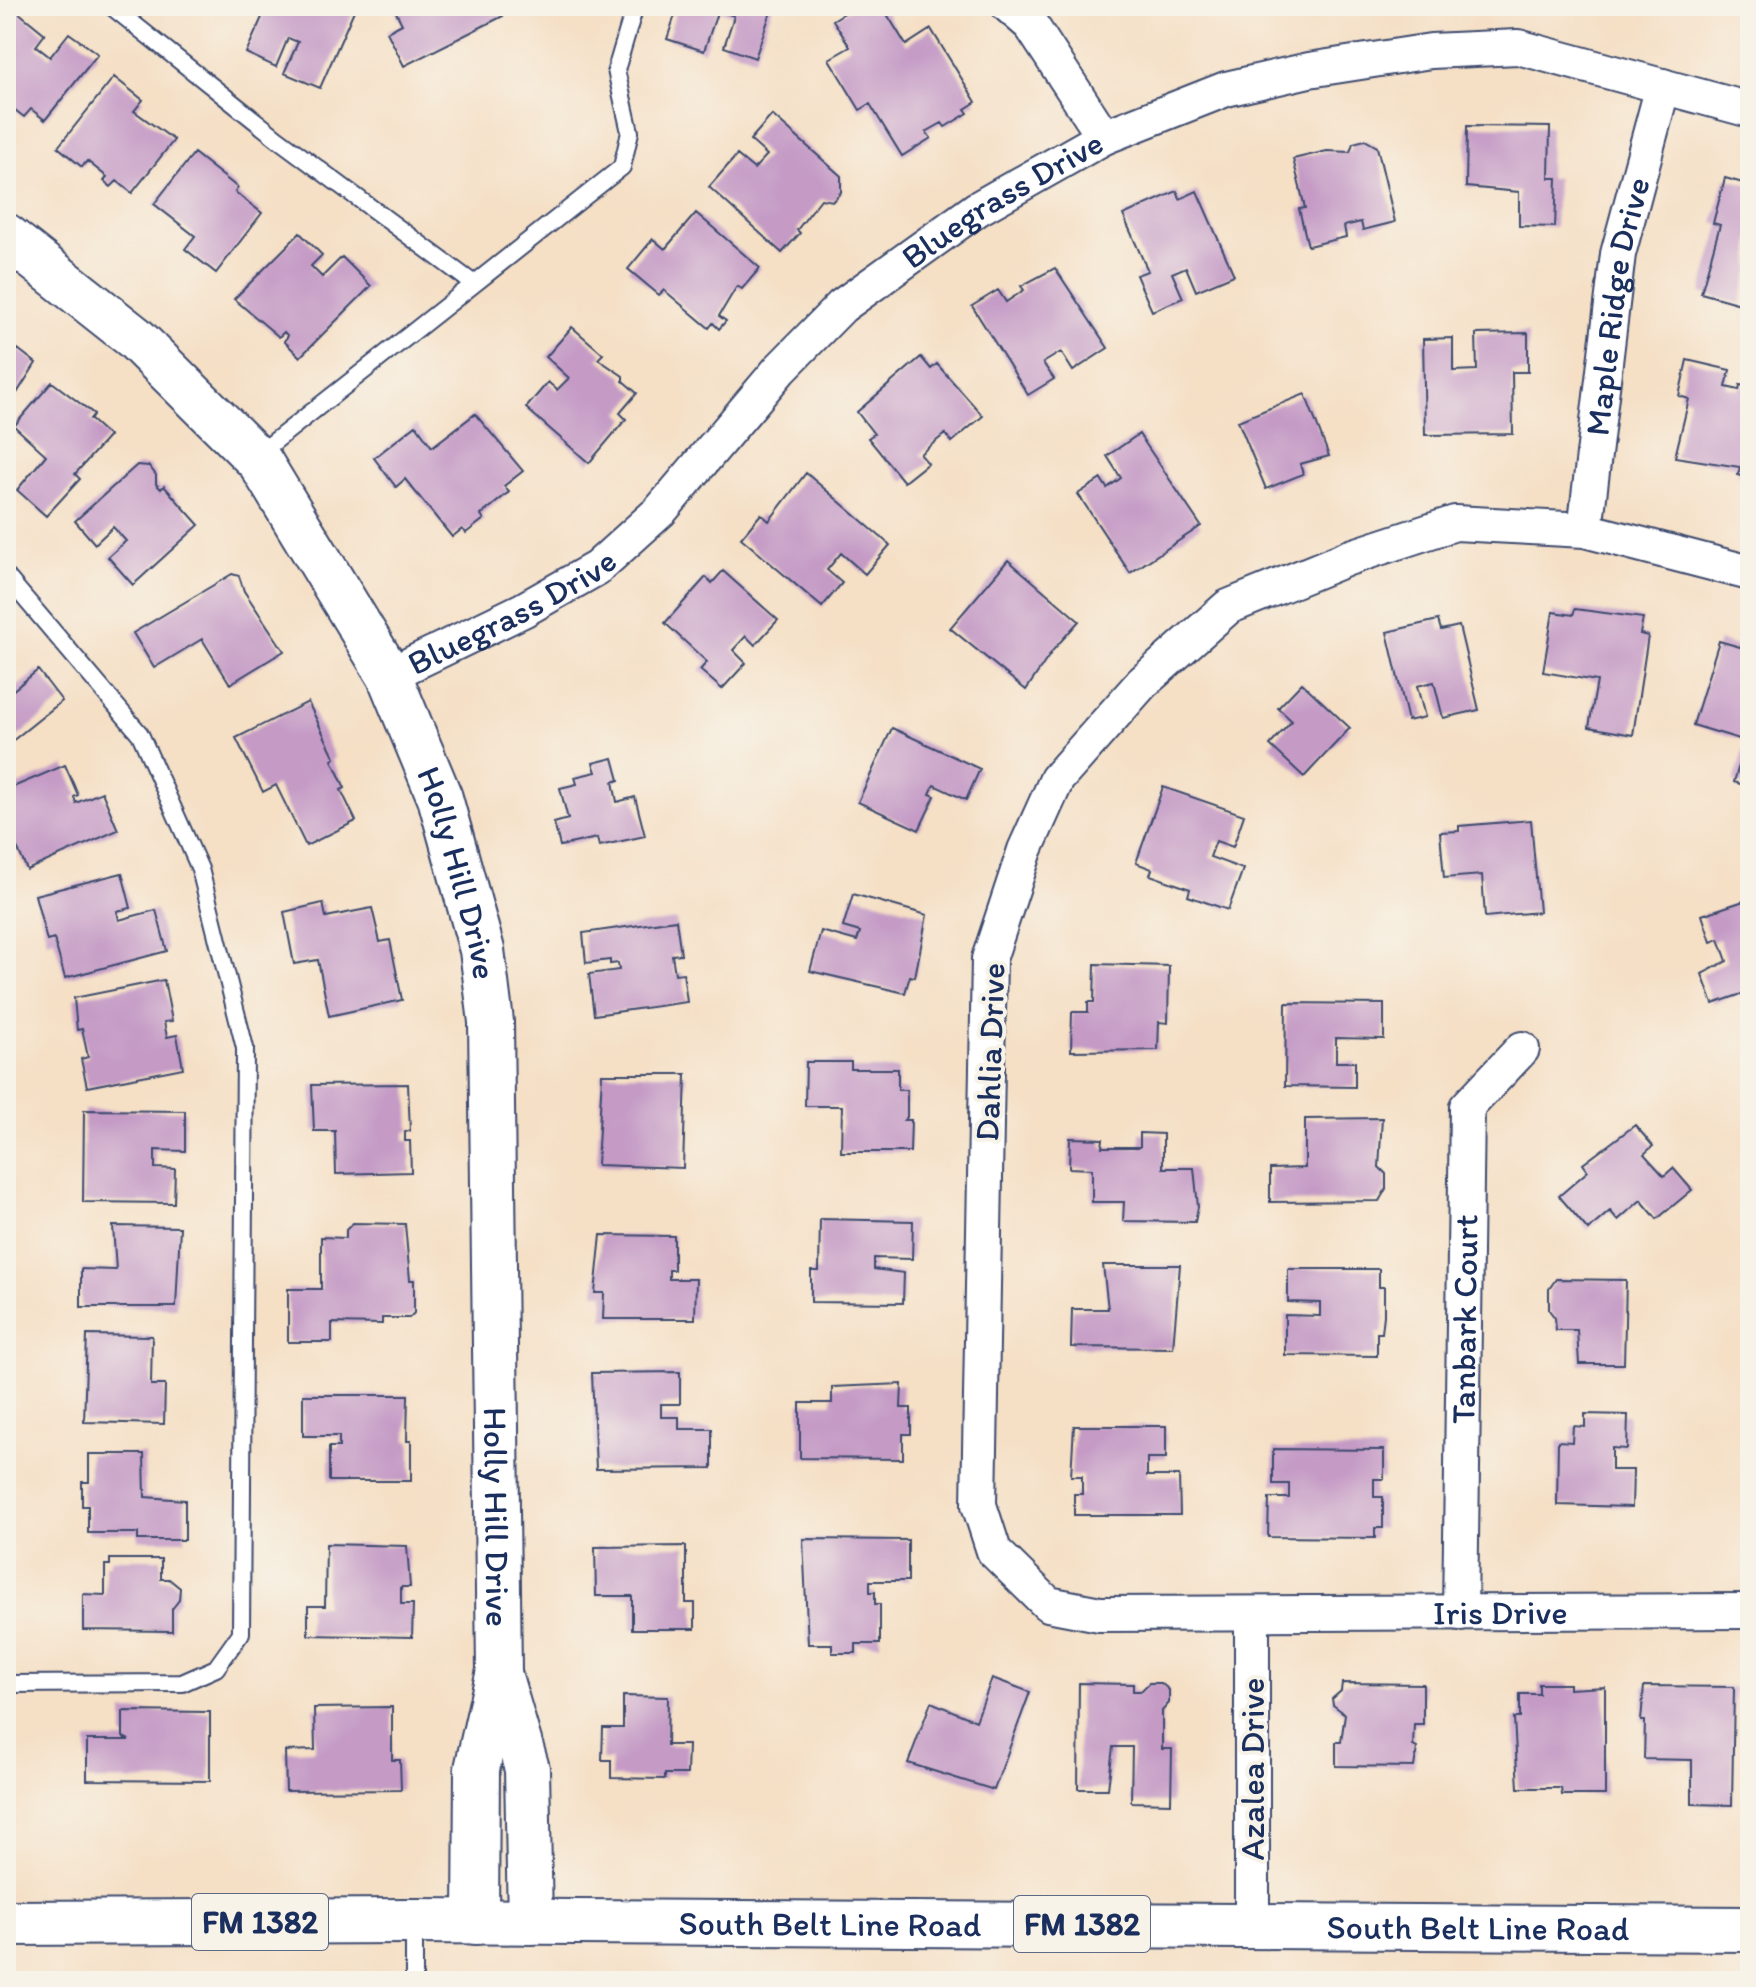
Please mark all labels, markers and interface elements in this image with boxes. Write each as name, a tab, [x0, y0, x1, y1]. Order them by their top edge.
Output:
street label: Bluegrass Drive	[893, 121, 1110, 277]
street label: Maple Ridge Drive	[1576, 173, 1658, 438]
street label: Bluegrass Drive	[401, 540, 625, 683]
street label: Holly Hill Drive	[409, 760, 506, 982]
street label: Dahlia Drive	[966, 962, 1014, 1142]
street label: Tanbark Court	[1442, 1214, 1486, 1424]
street label: Holly Hill Drive	[475, 1407, 519, 1627]
street label: Iris Drive	[1433, 1591, 1568, 1633]
street label: Azalea Drive	[1232, 1678, 1273, 1860]
road number: FM 1382	[192, 1894, 328, 1950]
road number: FM 1382	[1014, 1896, 1150, 1952]
street label: South Belt Line Road	[678, 1902, 982, 1945]
street label: South Belt Line Road	[1326, 1906, 1630, 1949]

